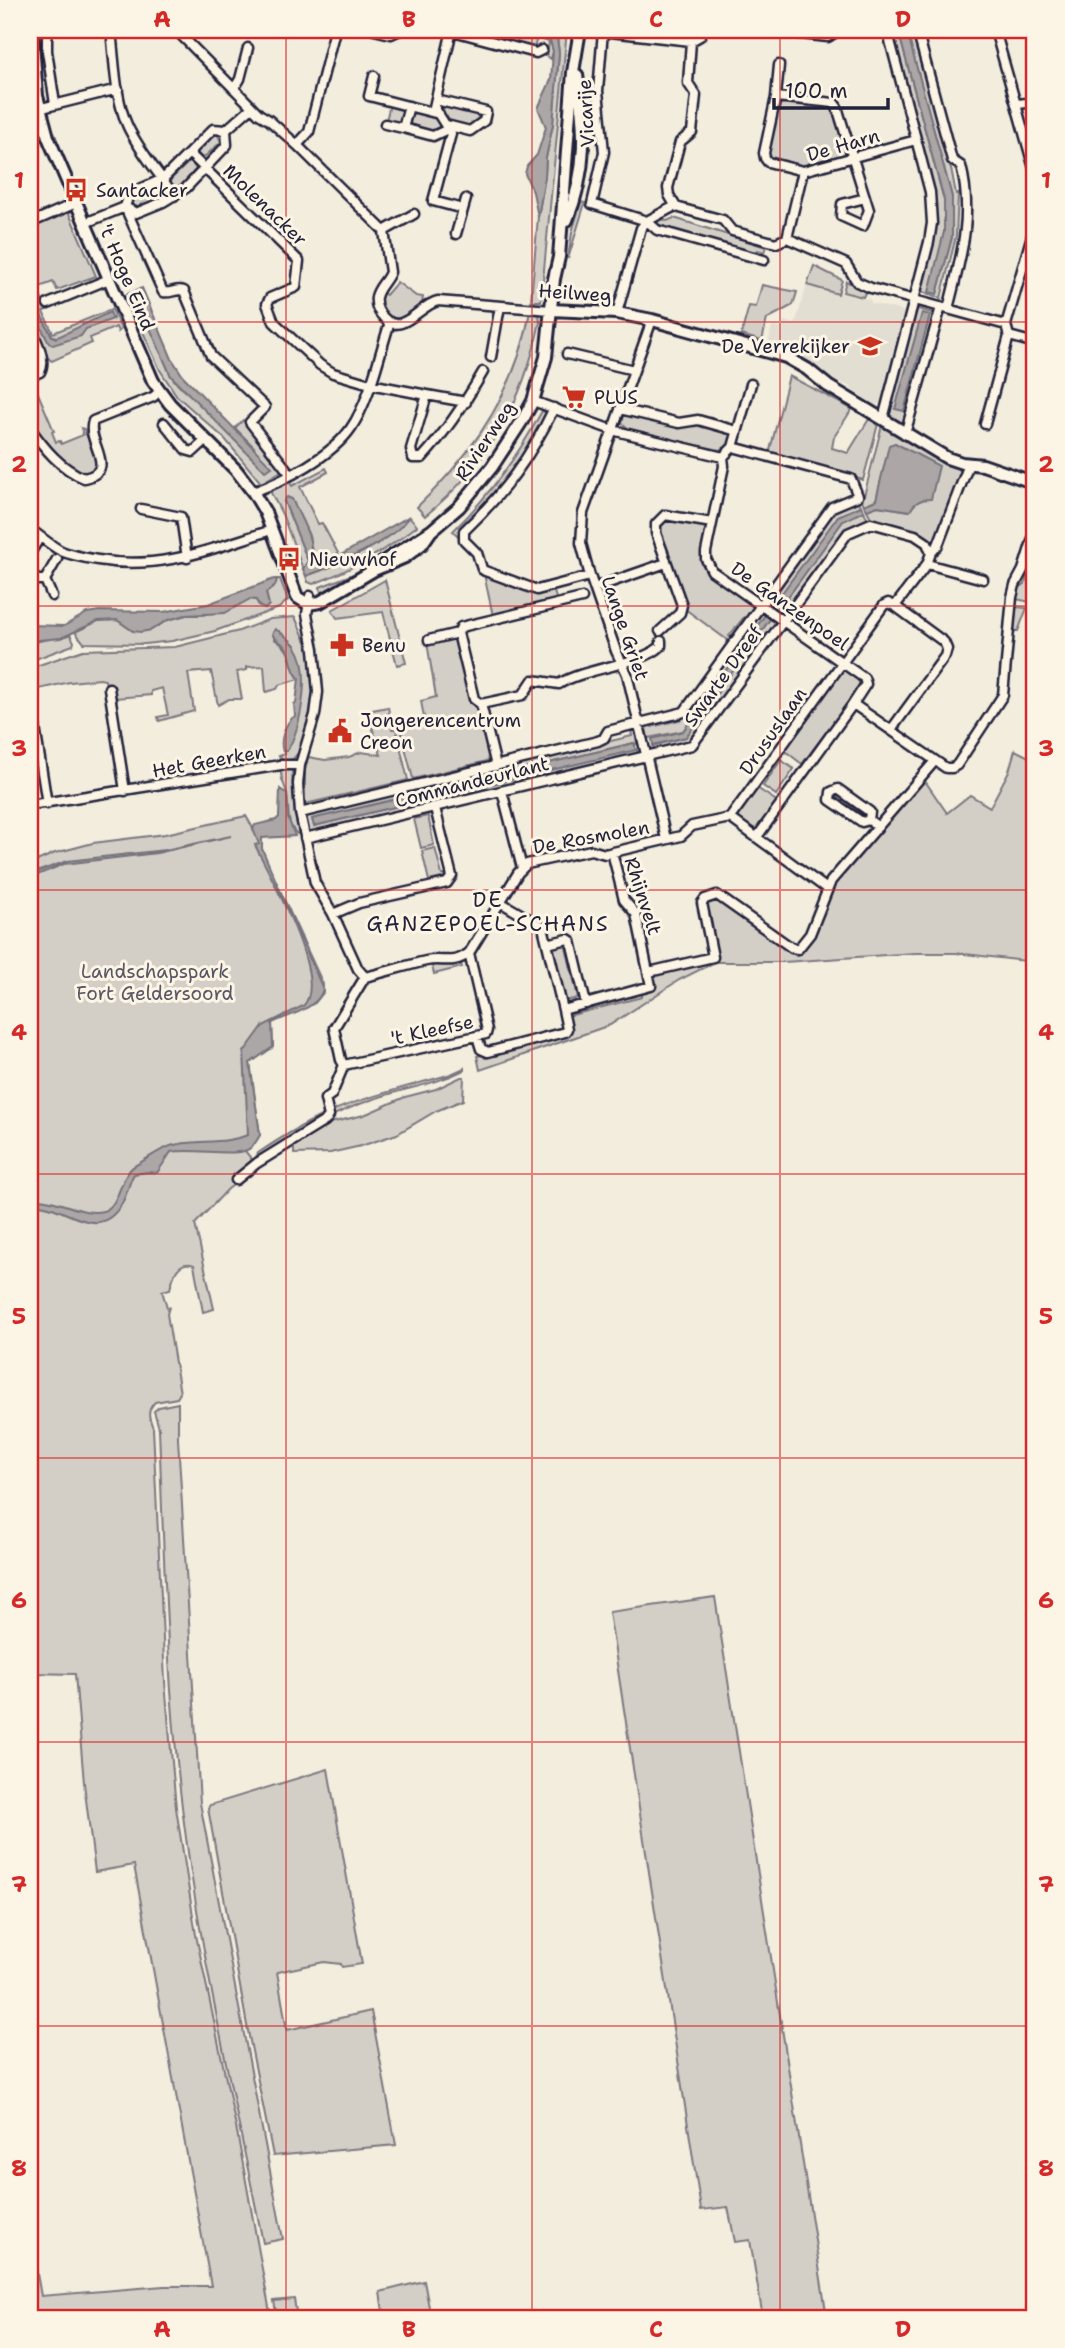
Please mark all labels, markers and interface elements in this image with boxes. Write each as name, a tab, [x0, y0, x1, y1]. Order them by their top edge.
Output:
text: A	[153, 4, 171, 34]
text: B	[402, 4, 416, 34]
text: C	[649, 4, 663, 34]
text: D	[895, 4, 911, 34]
scale bar	[774, 66, 888, 110]
text: 100 m	[785, 77, 848, 105]
street label: Vicarije	[572, 78, 600, 148]
street label: De Harn	[804, 123, 882, 167]
street label: Molenacker	[218, 159, 312, 251]
text: 1	[14, 165, 24, 195]
text: 1	[1041, 165, 1051, 195]
bus stop icon: Santacker	[62, 176, 90, 204]
place label: Santacker	[96, 178, 188, 203]
street label: 't Hoge Eind	[93, 220, 161, 334]
street label: Heilweg	[538, 278, 612, 308]
school or university icon: De Verrekijker	[856, 332, 884, 360]
place label: De Verrekijker	[721, 334, 850, 359]
supermarket icon: PLUS	[560, 383, 588, 411]
place label: PLUS	[594, 385, 638, 410]
street label: Rivierweg	[449, 396, 521, 486]
text: 2	[11, 449, 27, 479]
text: 2	[1038, 449, 1054, 479]
bus stop icon: Nieuwhof	[275, 545, 303, 573]
place label: Nieuwhof	[309, 547, 397, 572]
street label: De Ganzenpoel	[726, 556, 854, 656]
street label: Lange Griet	[595, 572, 655, 684]
street label: Swarte Dreef	[678, 619, 769, 732]
pharmacy icon: Benu	[328, 631, 356, 659]
place label: Benu	[362, 633, 406, 658]
street label: Drususlaan	[734, 682, 812, 780]
place label: Jongerencentrum Creon	[360, 708, 521, 755]
public building icon: Jongerencentrum Creon	[326, 717, 354, 745]
text: 3	[11, 733, 27, 763]
text: 3	[1038, 733, 1054, 763]
street label: Het Geerken	[150, 739, 268, 783]
street label: Commandeurlant	[392, 751, 552, 813]
street label: De Rosmolen	[531, 814, 651, 860]
street label: Rhijnvelt	[619, 854, 667, 938]
district label: DE GANZEPOEL-SCHANS	[366, 886, 610, 938]
park label: Landschapspark Fort Geldersoord	[76, 959, 234, 1006]
street label: 't Kleefse	[388, 1009, 476, 1051]
text: 4	[11, 1017, 27, 1047]
text: 4	[1038, 1017, 1054, 1047]
text: 5	[12, 1301, 26, 1331]
text: 5	[1039, 1301, 1053, 1331]
text: 6	[11, 1585, 27, 1615]
text: 6	[1038, 1585, 1054, 1615]
text: 7	[11, 1869, 27, 1899]
text: 7	[1038, 1869, 1054, 1899]
text: 8	[11, 2153, 27, 2183]
text: 8	[1038, 2153, 1054, 2183]
text: A	[153, 2314, 171, 2344]
text: B	[402, 2314, 416, 2344]
text: C	[649, 2314, 663, 2344]
text: D	[895, 2314, 911, 2344]

